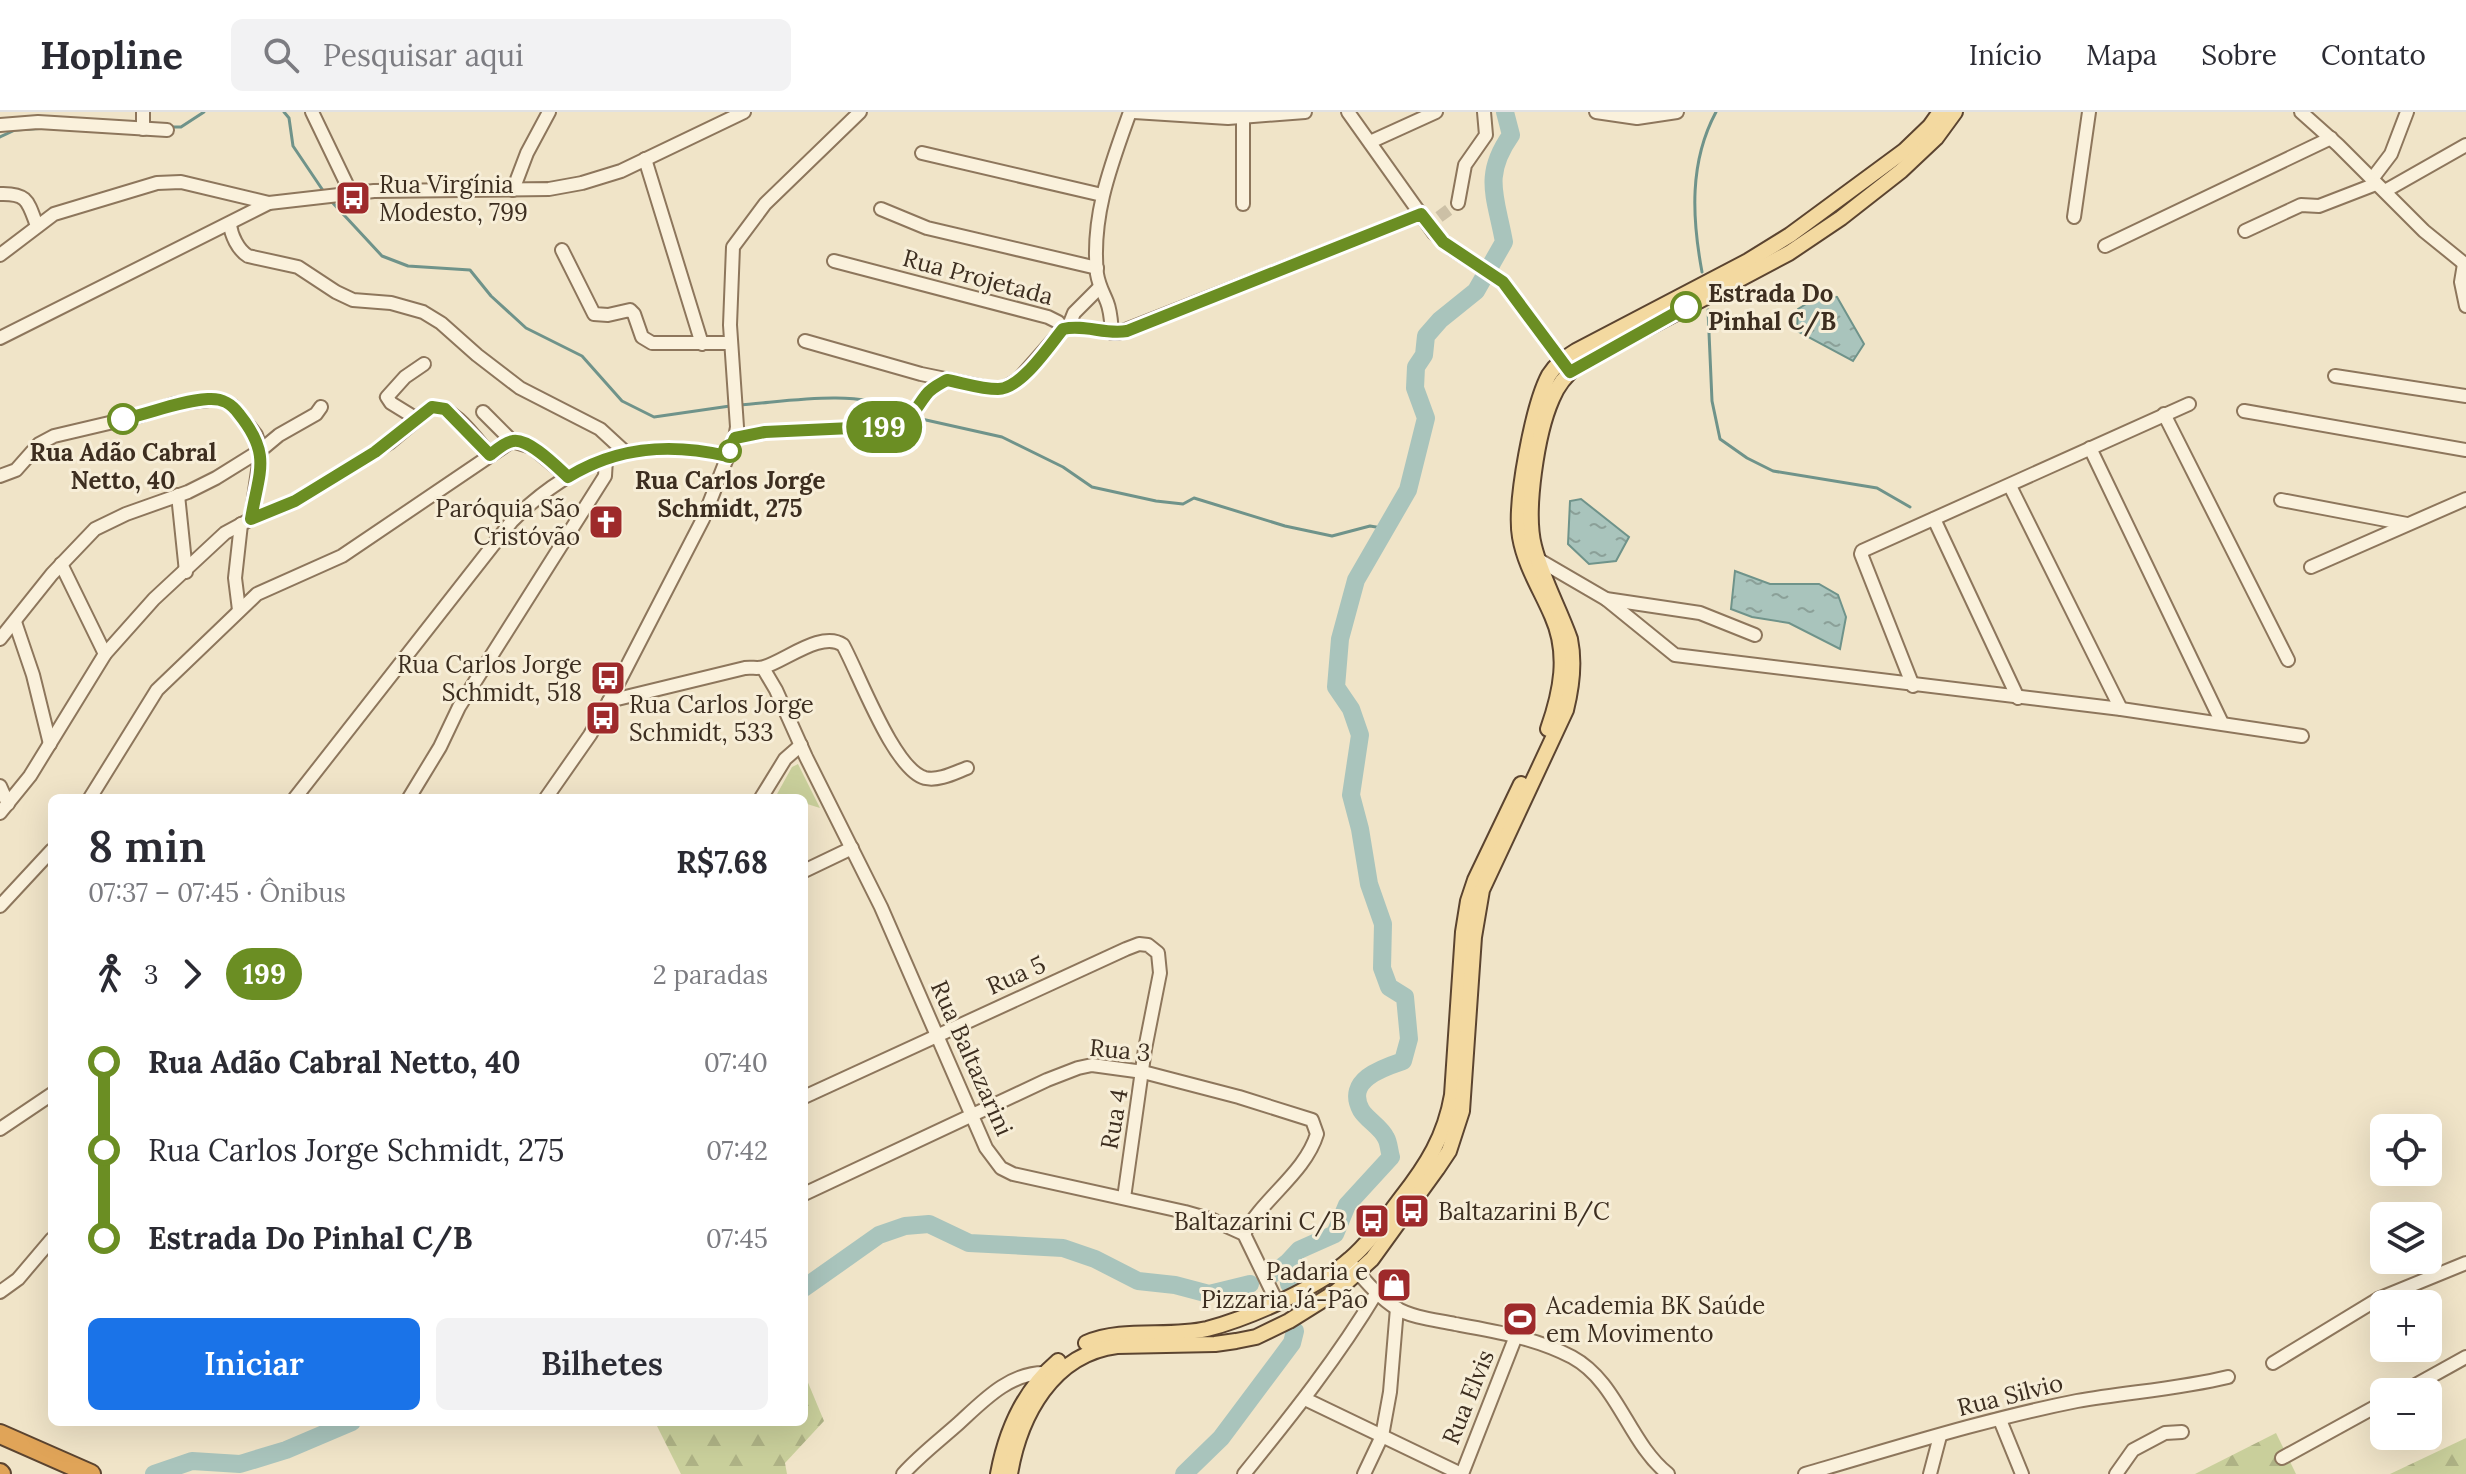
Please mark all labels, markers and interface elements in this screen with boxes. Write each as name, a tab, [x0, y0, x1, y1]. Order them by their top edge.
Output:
search box	[231, 19, 791, 91]
text: Hopline	[40, 31, 183, 79]
icon: search	[259, 33, 303, 77]
text: Pesquisar aqui	[323, 36, 524, 74]
text: Início	[1969, 37, 2042, 73]
text: Mapa	[2086, 37, 2157, 73]
text: Sobre	[2201, 37, 2277, 73]
text: Contato	[2321, 37, 2426, 73]
place label: Rua Virgínia Modesto, 799	[379, 169, 528, 228]
bus stop icon: Rua Virgínia Modesto, 799	[334, 179, 372, 217]
street label: Rua Projetada	[899, 242, 1057, 312]
place label: Estrada Do Pinhal C/B	[1708, 278, 1836, 337]
marker: Estrada Do Pinhal C/B	[1671, 292, 1701, 322]
line badge: 199	[838, 401, 930, 453]
marker: Rua Adão Cabral Netto, 40	[108, 404, 138, 434]
text: 199	[862, 409, 906, 445]
place label: Rua Adão Cabral Netto, 40	[30, 437, 216, 496]
marker: Rua Carlos Jorge Schmidt, 275	[719, 440, 741, 462]
place label: Rua Carlos Jorge Schmidt, 275	[635, 465, 825, 524]
place label: Paróquia São Cristóvão	[435, 493, 580, 552]
church icon: Paróquia São Cristóvão	[587, 503, 625, 541]
place label: Rua Carlos Jorge Schmidt, 518	[397, 649, 582, 708]
bus stop icon: Rua Carlos Jorge Schmidt, 518	[589, 659, 627, 697]
place label: Rua Carlos Jorge Schmidt, 533	[629, 689, 814, 748]
bus stop icon: Rua Carlos Jorge Schmidt, 533	[584, 699, 622, 737]
text: 8 min	[88, 818, 206, 874]
text: R$7.68	[676, 843, 768, 881]
text: 07:37 – 07:45 · Ônibus	[88, 876, 346, 909]
street label: Rua 5	[982, 948, 1050, 1002]
icon: walk	[88, 952, 132, 996]
icon: forward	[170, 952, 214, 996]
text: 199	[242, 956, 286, 992]
text: 3	[144, 958, 158, 991]
text: 2 paradas	[653, 958, 768, 991]
street label: Rua Baltazarini	[924, 976, 1020, 1140]
street label: Rua 3	[1088, 1032, 1152, 1068]
text: Rua Adão Cabral Netto, 40	[148, 1043, 521, 1081]
text: 07:40	[704, 1046, 768, 1079]
street label: Rua 4	[1093, 1086, 1135, 1152]
map controls	[2370, 1114, 2442, 1450]
button: locate	[2370, 1114, 2442, 1186]
text: Rua Carlos Jorge Schmidt, 275	[148, 1131, 564, 1169]
text: 07:42	[706, 1134, 768, 1167]
bus stop icon: Baltazarini B/C	[1393, 1192, 1431, 1230]
place label: Baltazarini B/C	[1438, 1196, 1610, 1227]
bus stop icon: Baltazarini C/B	[1353, 1202, 1391, 1240]
button: layers	[2370, 1202, 2442, 1274]
place label: Baltazarini C/B	[1174, 1206, 1346, 1237]
text: Estrada Do Pinhal C/B	[148, 1219, 473, 1257]
text: 07:45	[706, 1222, 768, 1255]
place label: Padaria e Pizzaria Já-Pão	[1201, 1256, 1368, 1315]
shop icon: Padaria e Pizzaria Já-Pão	[1375, 1266, 1413, 1304]
place label: Academia BK Saúde em Movimento	[1545, 1290, 1765, 1349]
button: +	[2370, 1290, 2442, 1362]
sports icon: Academia BK Saúde em Movimento	[1501, 1300, 1539, 1338]
button: Iniciar	[88, 1318, 420, 1410]
button: Bilhetes	[436, 1318, 768, 1410]
street label: Rua Elvis	[1435, 1345, 1501, 1449]
street label: Rua Silvio	[1954, 1367, 2066, 1423]
button: −	[2370, 1378, 2442, 1450]

